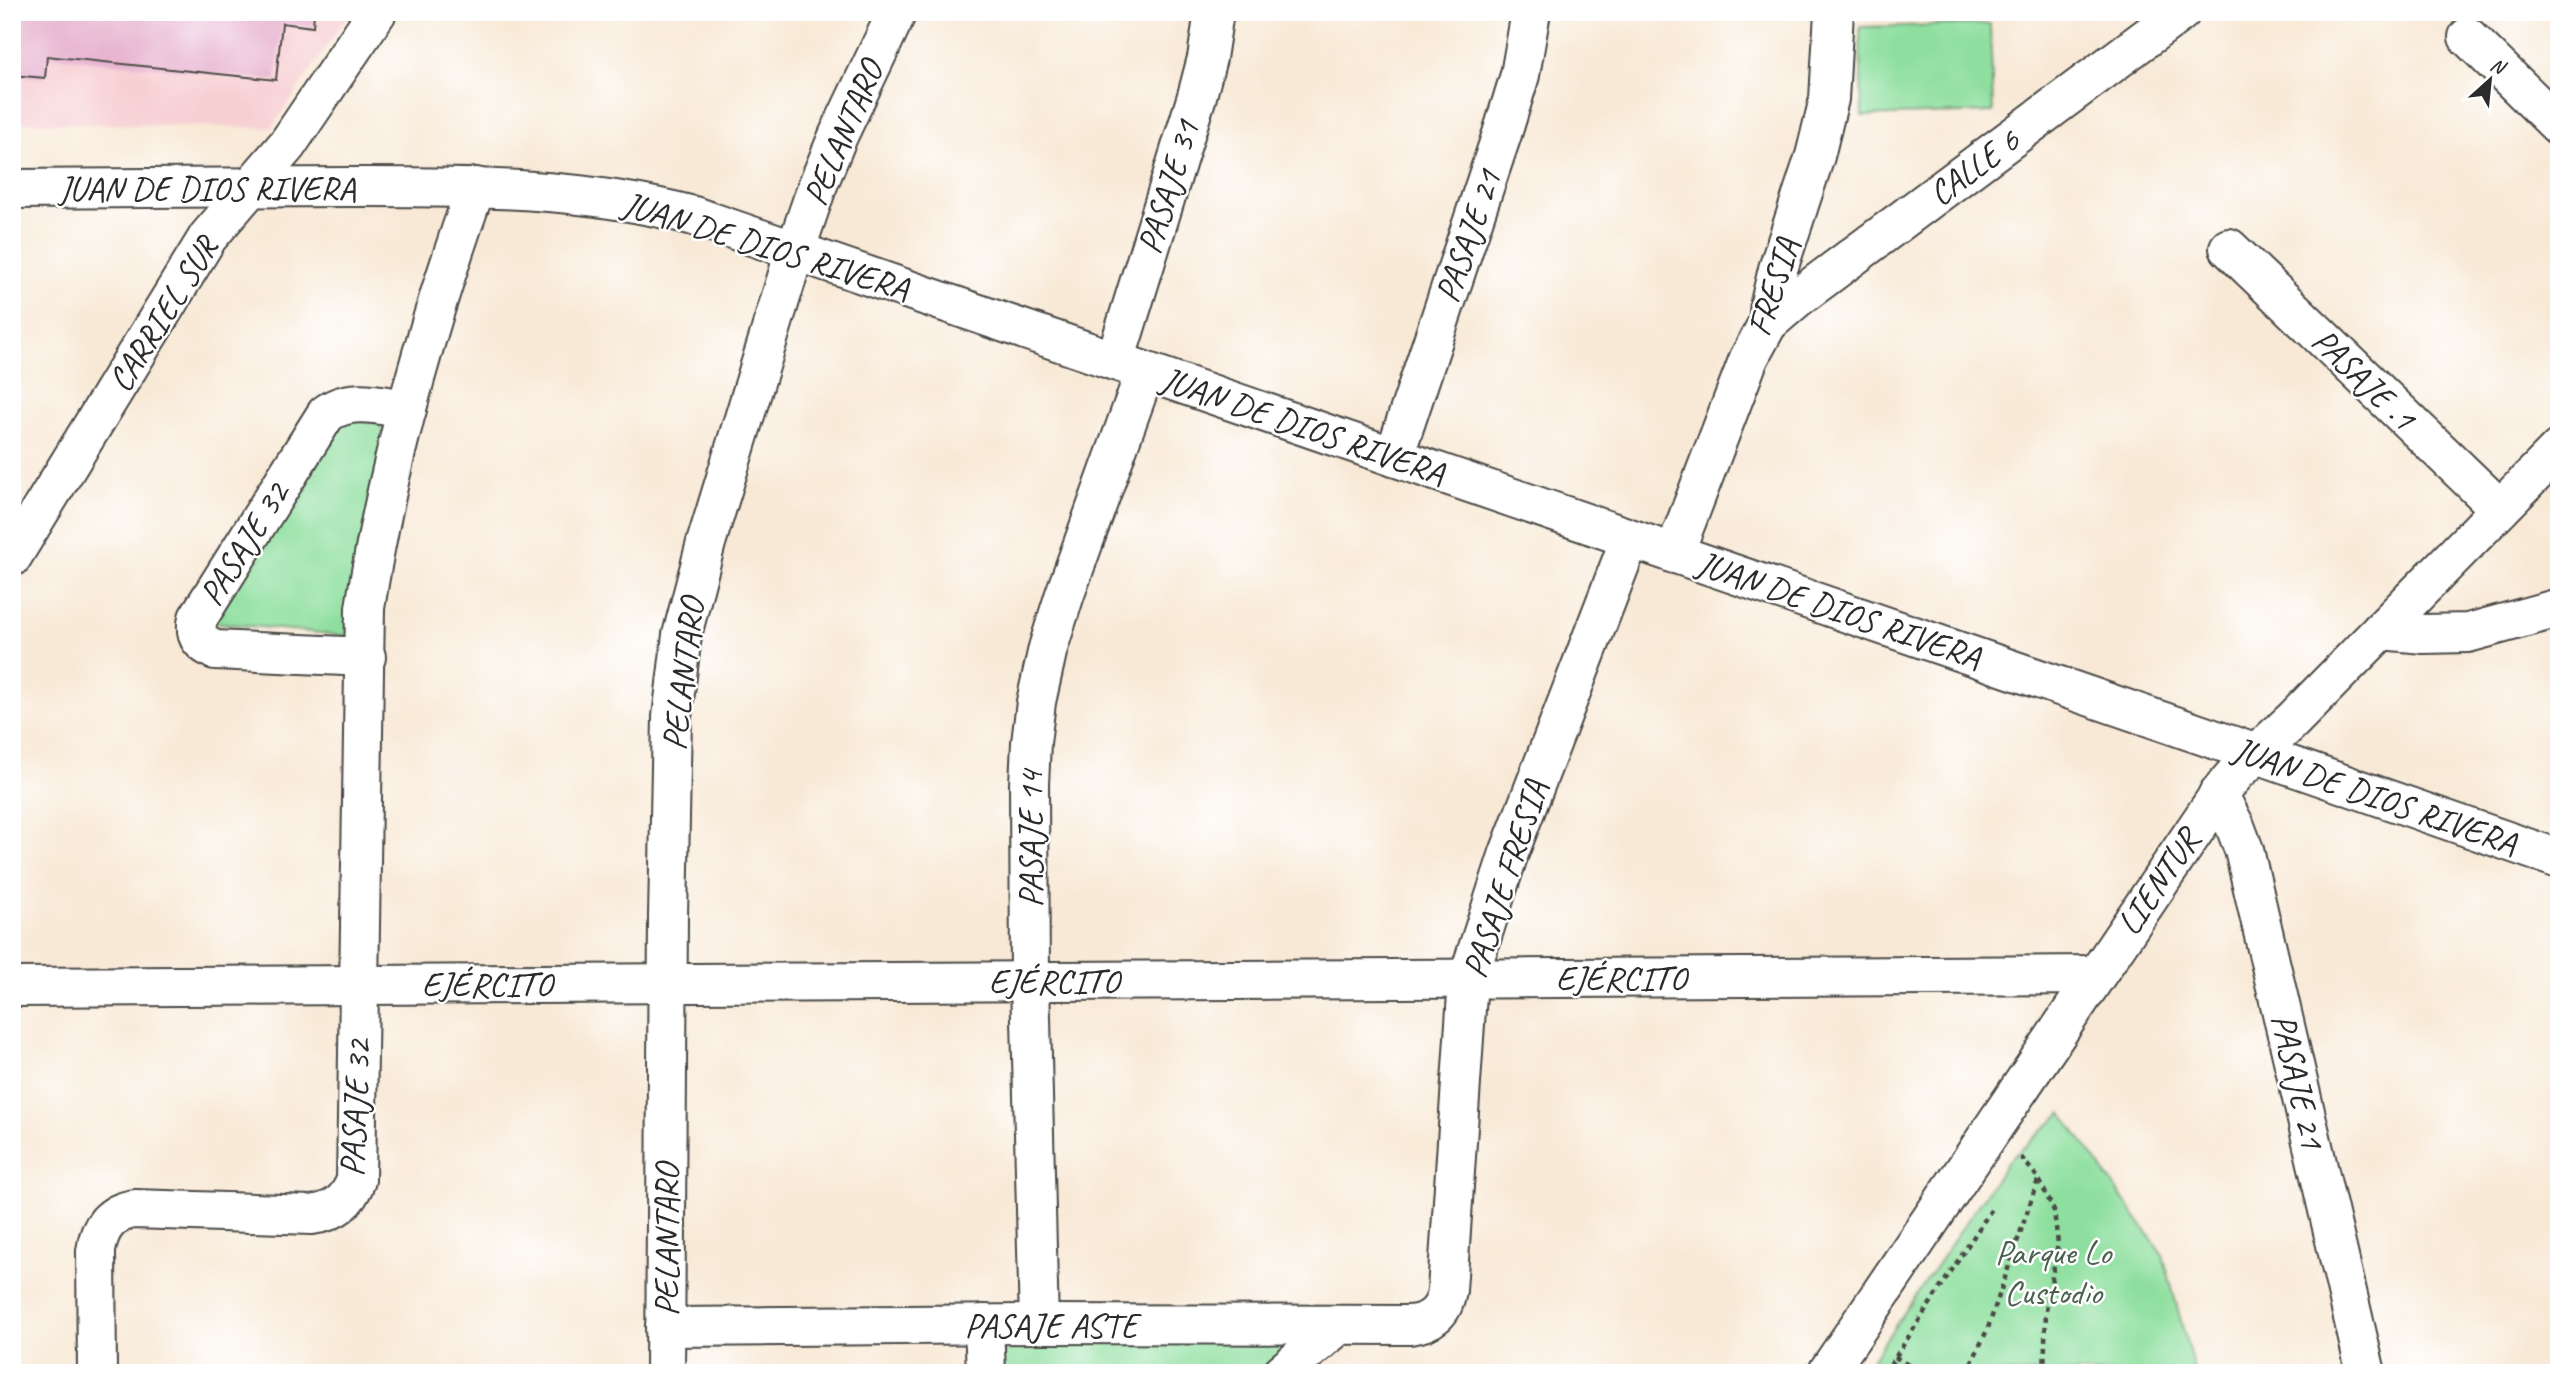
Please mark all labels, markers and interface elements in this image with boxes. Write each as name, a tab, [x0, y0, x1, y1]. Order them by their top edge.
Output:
north arrow	[2456, 46, 2526, 116]
street label: PELANTARO	[792, 51, 895, 212]
text: N	[2487, 52, 2511, 81]
street label: PASAJE 31	[1126, 113, 1210, 259]
street label: CALLE 6	[1920, 117, 2029, 216]
street label: PASAJE 21	[1424, 162, 1512, 308]
street label: JUAN DE DIOS RIVERA	[57, 166, 357, 211]
street label: JUAN DE DIOS RIVERA	[616, 181, 916, 311]
street label: CARRIEL SUR	[98, 226, 230, 400]
street label: FRESIA	[1736, 231, 1810, 341]
street label: PASAJE .1	[2302, 318, 2427, 441]
street label: JUAN DE DIOS RIVERA	[1154, 356, 1452, 496]
street label: PASAJE 32	[189, 471, 301, 614]
street label: JUAN DE DIOS RIVERA	[1690, 540, 1988, 680]
street label: PELANTARO	[651, 592, 715, 752]
street label: JUAN DE DIOS RIVERA	[2226, 726, 2524, 866]
street label: PASAJE 14	[1008, 767, 1053, 907]
street label: PASAJE FRESIA	[1452, 773, 1559, 983]
street label: LIENTUR	[2106, 817, 2212, 943]
street label: EJÉRCITO	[1556, 956, 1690, 1001]
street label: EJÉRCITO	[989, 959, 1123, 1004]
street label: EJÉRCITO	[422, 962, 556, 1007]
street label: PASAJE 21	[2261, 1009, 2336, 1155]
street label: PASAJE 32	[329, 1035, 381, 1178]
street label: PELANTARO	[644, 1160, 689, 1316]
park label: Parque Lo Custodio	[1995, 1230, 2113, 1315]
street label: PASAJE ASTE	[964, 1303, 1142, 1348]

